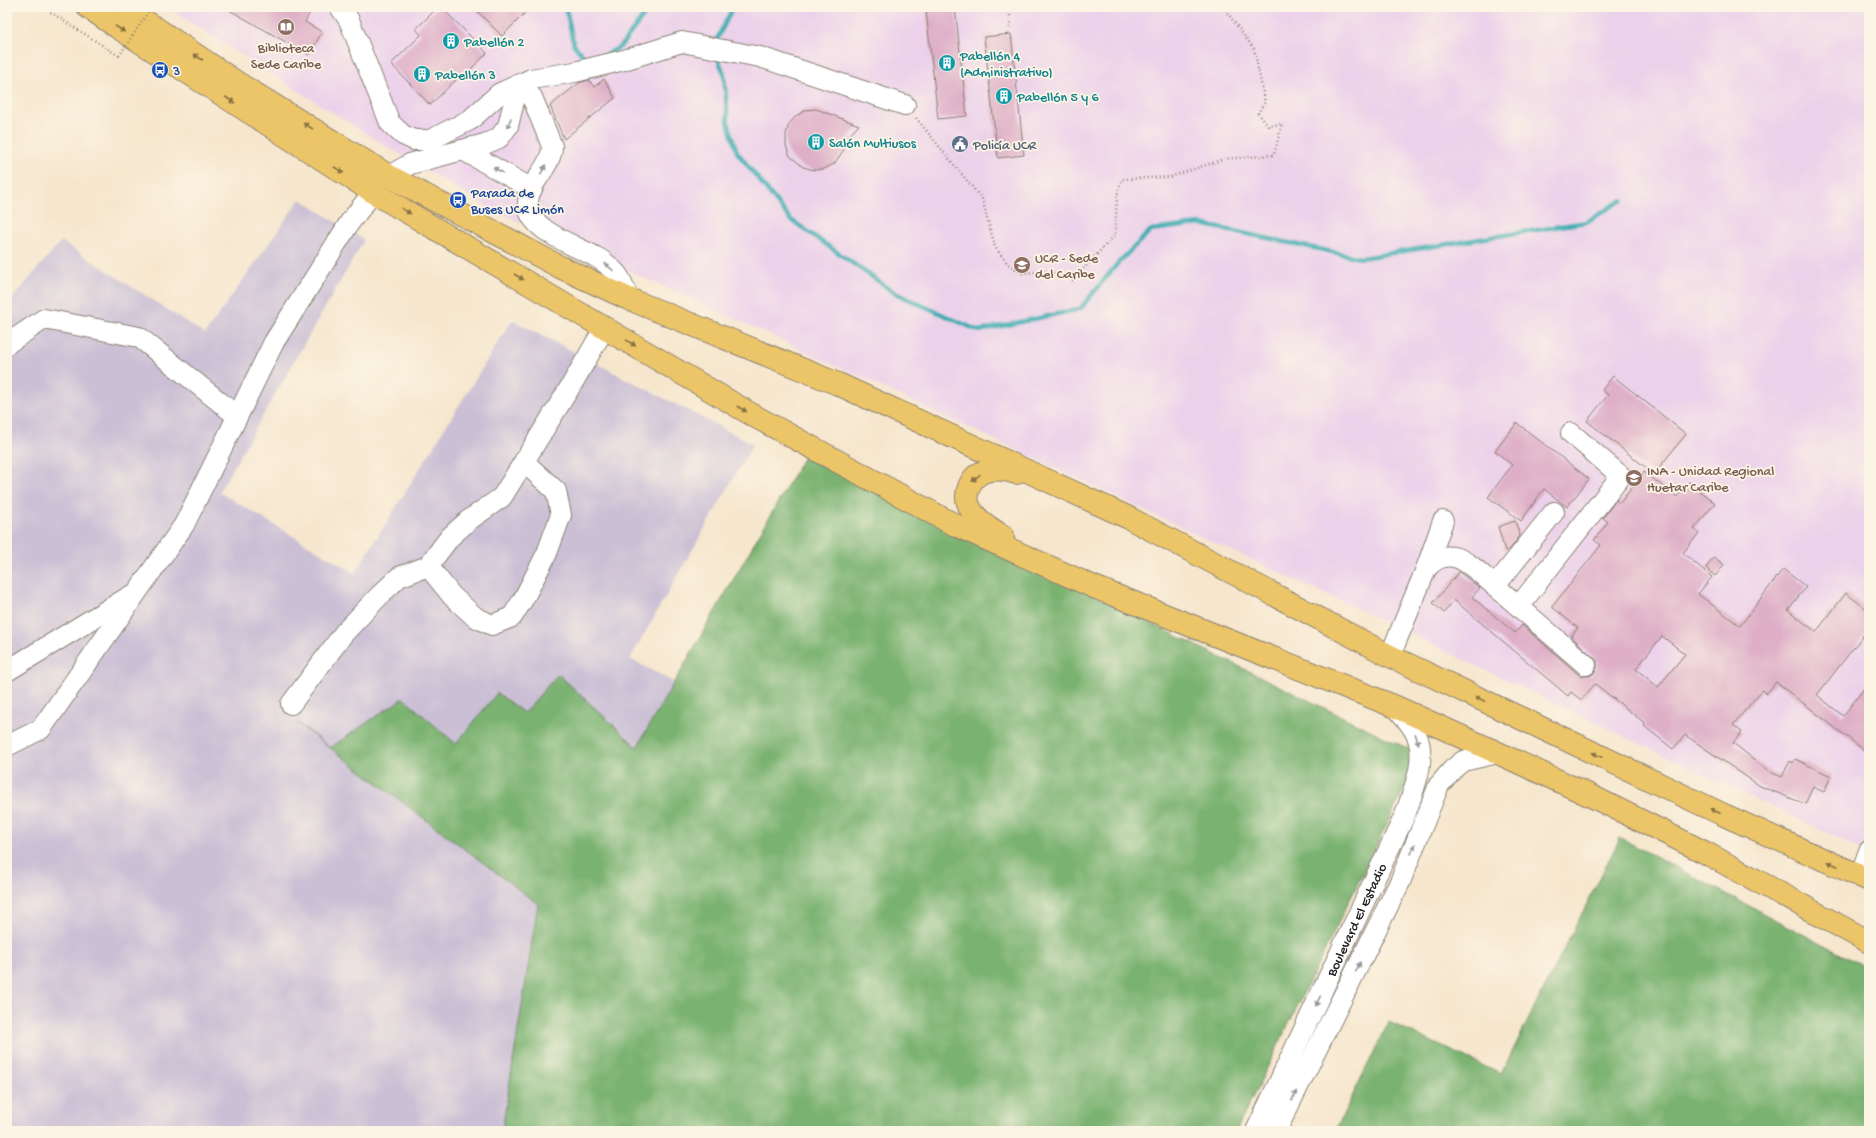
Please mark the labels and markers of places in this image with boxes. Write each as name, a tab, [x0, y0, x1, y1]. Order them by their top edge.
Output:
library icon: Biblioteca Sede Caribe	[276, 17, 296, 37]
building icon: Pabellón 2	[441, 31, 461, 51]
place label: Pabellón 2	[463, 35, 525, 52]
place label: Biblioteca Sede Caribe	[251, 41, 322, 74]
place label: Pabellón 4 (Administrativo)	[959, 49, 1053, 82]
building icon: Pabellón 4 (Administrativo)	[937, 53, 957, 73]
bus stop icon: 3	[150, 60, 170, 80]
place label: 3	[172, 64, 180, 81]
building icon: Pabellón 3	[412, 64, 432, 84]
place label: Pabellón 3	[434, 68, 496, 85]
building icon: Pabellón 5 y 6	[994, 86, 1014, 106]
place label: Pabellón 5 y 6	[1016, 90, 1099, 107]
building icon: Salón Multiusos	[806, 132, 826, 152]
public building icon: Policía UCR	[950, 134, 970, 154]
place label: Salón Multiusos	[829, 136, 917, 153]
place label: Policía UCR	[972, 138, 1037, 155]
place label: Parada de Buses UCR Limón	[470, 186, 564, 219]
bus stop icon: Parada de Buses UCR Limón	[448, 190, 468, 210]
place label: UCR - Sede del Caribe	[1035, 251, 1099, 284]
school or university icon: UCR - Sede del Caribe	[1012, 255, 1032, 275]
place label: INA - Unidad Regional Huetar Caribe	[1647, 464, 1774, 497]
school or university icon: INA - Unidad Regional Huetar Caribe	[1624, 468, 1644, 488]

